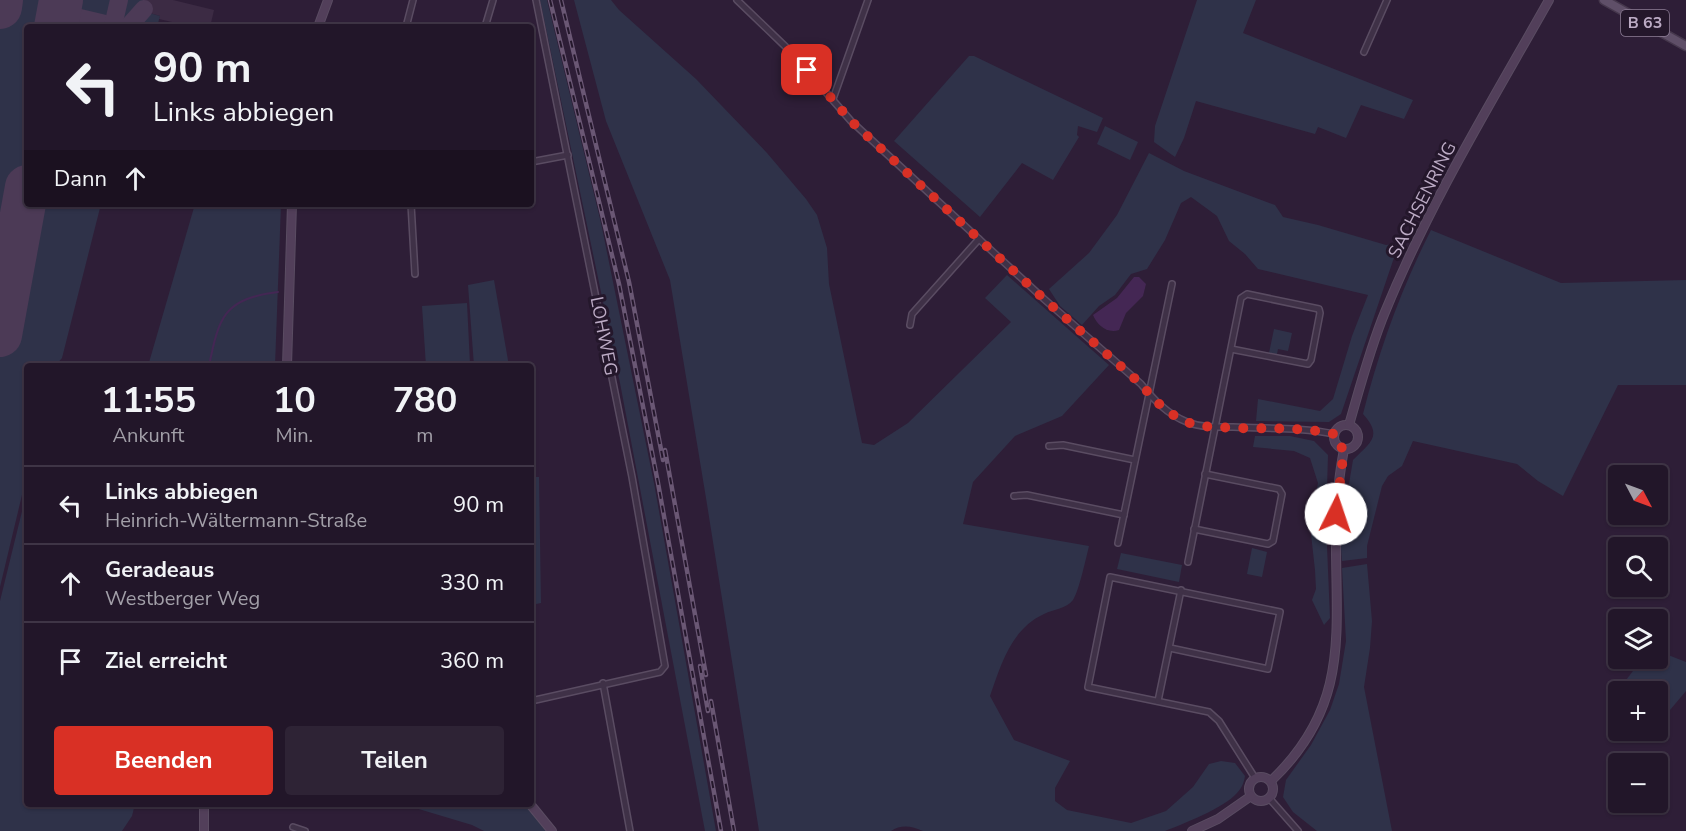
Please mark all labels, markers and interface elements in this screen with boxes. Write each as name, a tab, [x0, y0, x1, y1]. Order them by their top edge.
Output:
road number: B 63	[1621, 10, 1669, 36]
text: 90 m	[153, 40, 252, 97]
pin	[781, 44, 832, 95]
icon: left	[54, 48, 132, 126]
icon: arrive	[790, 53, 823, 86]
text: Links abbiegen	[153, 94, 334, 131]
street label: SACHSENRING	[1382, 138, 1462, 262]
icon: ahead	[119, 162, 152, 195]
text: Dann	[54, 164, 107, 194]
street label: LOHWEG	[585, 294, 623, 378]
text: 11:55	[101, 376, 196, 425]
text: 10	[273, 376, 316, 425]
text: 780	[393, 376, 457, 425]
text: Ankunft	[112, 422, 184, 449]
text: Min.	[275, 422, 313, 449]
text: m	[416, 422, 433, 449]
north arrow	[1608, 465, 1668, 525]
map controls	[1608, 465, 1668, 813]
text: Links abbiegen	[105, 477, 258, 507]
position arrow	[1304, 482, 1368, 546]
icon: left	[54, 489, 87, 522]
text: 90 m	[453, 490, 504, 520]
text: Heinrich-Wältermann-Straße	[105, 507, 367, 534]
button: search	[1608, 537, 1668, 597]
text: Geradeaus	[105, 555, 214, 585]
icon: ahead	[54, 567, 87, 600]
text: 330 m	[440, 568, 504, 598]
text: Westberger Weg	[105, 585, 260, 612]
button: layers	[1608, 609, 1668, 669]
icon: arrive	[54, 645, 87, 678]
text: Ziel erreicht	[105, 646, 227, 676]
text: 360 m	[440, 646, 504, 676]
button: +	[1608, 681, 1668, 741]
button: Beenden	[54, 726, 273, 795]
button: Teilen	[285, 726, 504, 795]
button: −	[1608, 753, 1668, 813]

